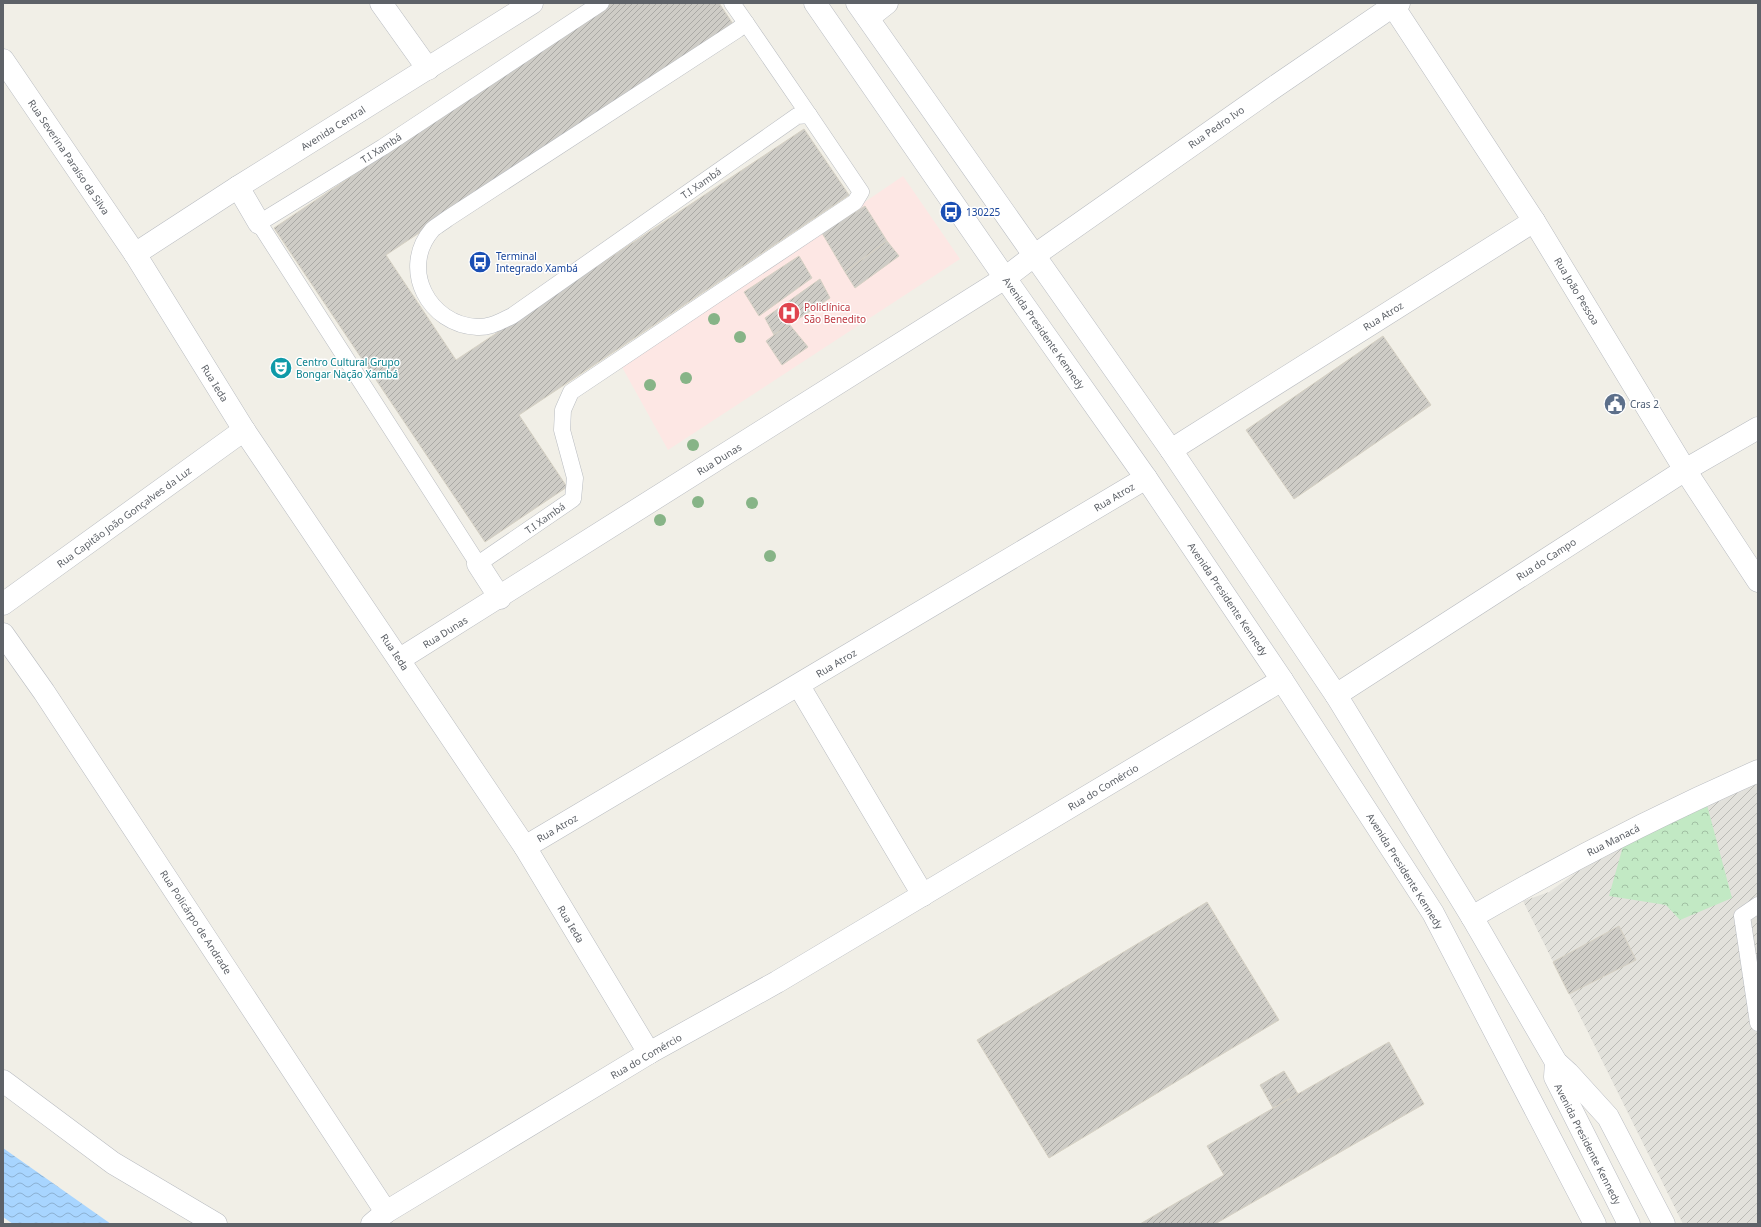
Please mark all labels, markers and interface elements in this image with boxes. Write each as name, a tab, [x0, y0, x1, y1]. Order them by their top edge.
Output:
street label: Rua Severina Paraíso da Silva	[25, 97, 113, 217]
street label: Avenida Central	[298, 102, 368, 154]
street label: Rua Pedro Ivo	[1185, 102, 1247, 152]
street label: T.I Xambá	[358, 130, 404, 166]
street label: T.I Xambá	[678, 164, 724, 202]
bus stop icon: 130225	[938, 199, 964, 225]
place label: 130225	[966, 205, 1001, 219]
bus stop icon: Terminal Integrado Xambá	[467, 249, 493, 275]
place label: Terminal Integrado Xambá	[496, 249, 578, 275]
street label: Rua João Pessoa	[1551, 255, 1603, 327]
street label: Avenida Presidente Kennedy	[1000, 274, 1089, 393]
street label: Rua Atroz	[1360, 298, 1406, 334]
hospital icon: Policlínica São Benedito	[776, 300, 802, 326]
place label: Policlínica São Benedito	[804, 300, 866, 326]
theatre icon: Centro Cultural Grupo Bongar Nação Xambá	[268, 355, 294, 381]
place label: Centro Cultural Grupo Bongar Nação Xambá	[296, 355, 400, 381]
street label: Rua Ieda	[198, 362, 232, 404]
public building icon: Cras 2	[1602, 391, 1628, 417]
place label: Cras 2	[1630, 397, 1659, 411]
street label: Rua Dunas	[694, 440, 744, 478]
street label: Rua Capitão João Gonçalves da Luz	[54, 463, 194, 571]
street label: Rua Atroz	[1091, 479, 1137, 515]
street label: T.I Xambá	[522, 499, 568, 537]
street label: Rua do Campo	[1513, 534, 1579, 584]
street label: Avenida Presidente Kennedy	[1185, 539, 1272, 659]
street label: Rua Dunas	[420, 613, 470, 651]
street label: Rua Ieda	[378, 631, 412, 673]
street label: Rua Atroz	[813, 645, 859, 681]
street label: Rua do Comércio	[1065, 760, 1141, 814]
street label: Rua Atroz	[534, 810, 580, 845]
street label: Avenida Presidente Kennedy	[1364, 810, 1447, 932]
street label: Rua Manacá	[1584, 821, 1642, 859]
street label: Rua Policárpo de Andrade	[157, 867, 235, 977]
street label: Rua Ieda	[554, 903, 588, 945]
street label: Rua do Comércio	[608, 1030, 684, 1082]
street label: Avenida Presidente Kennedy	[1551, 1081, 1625, 1208]

